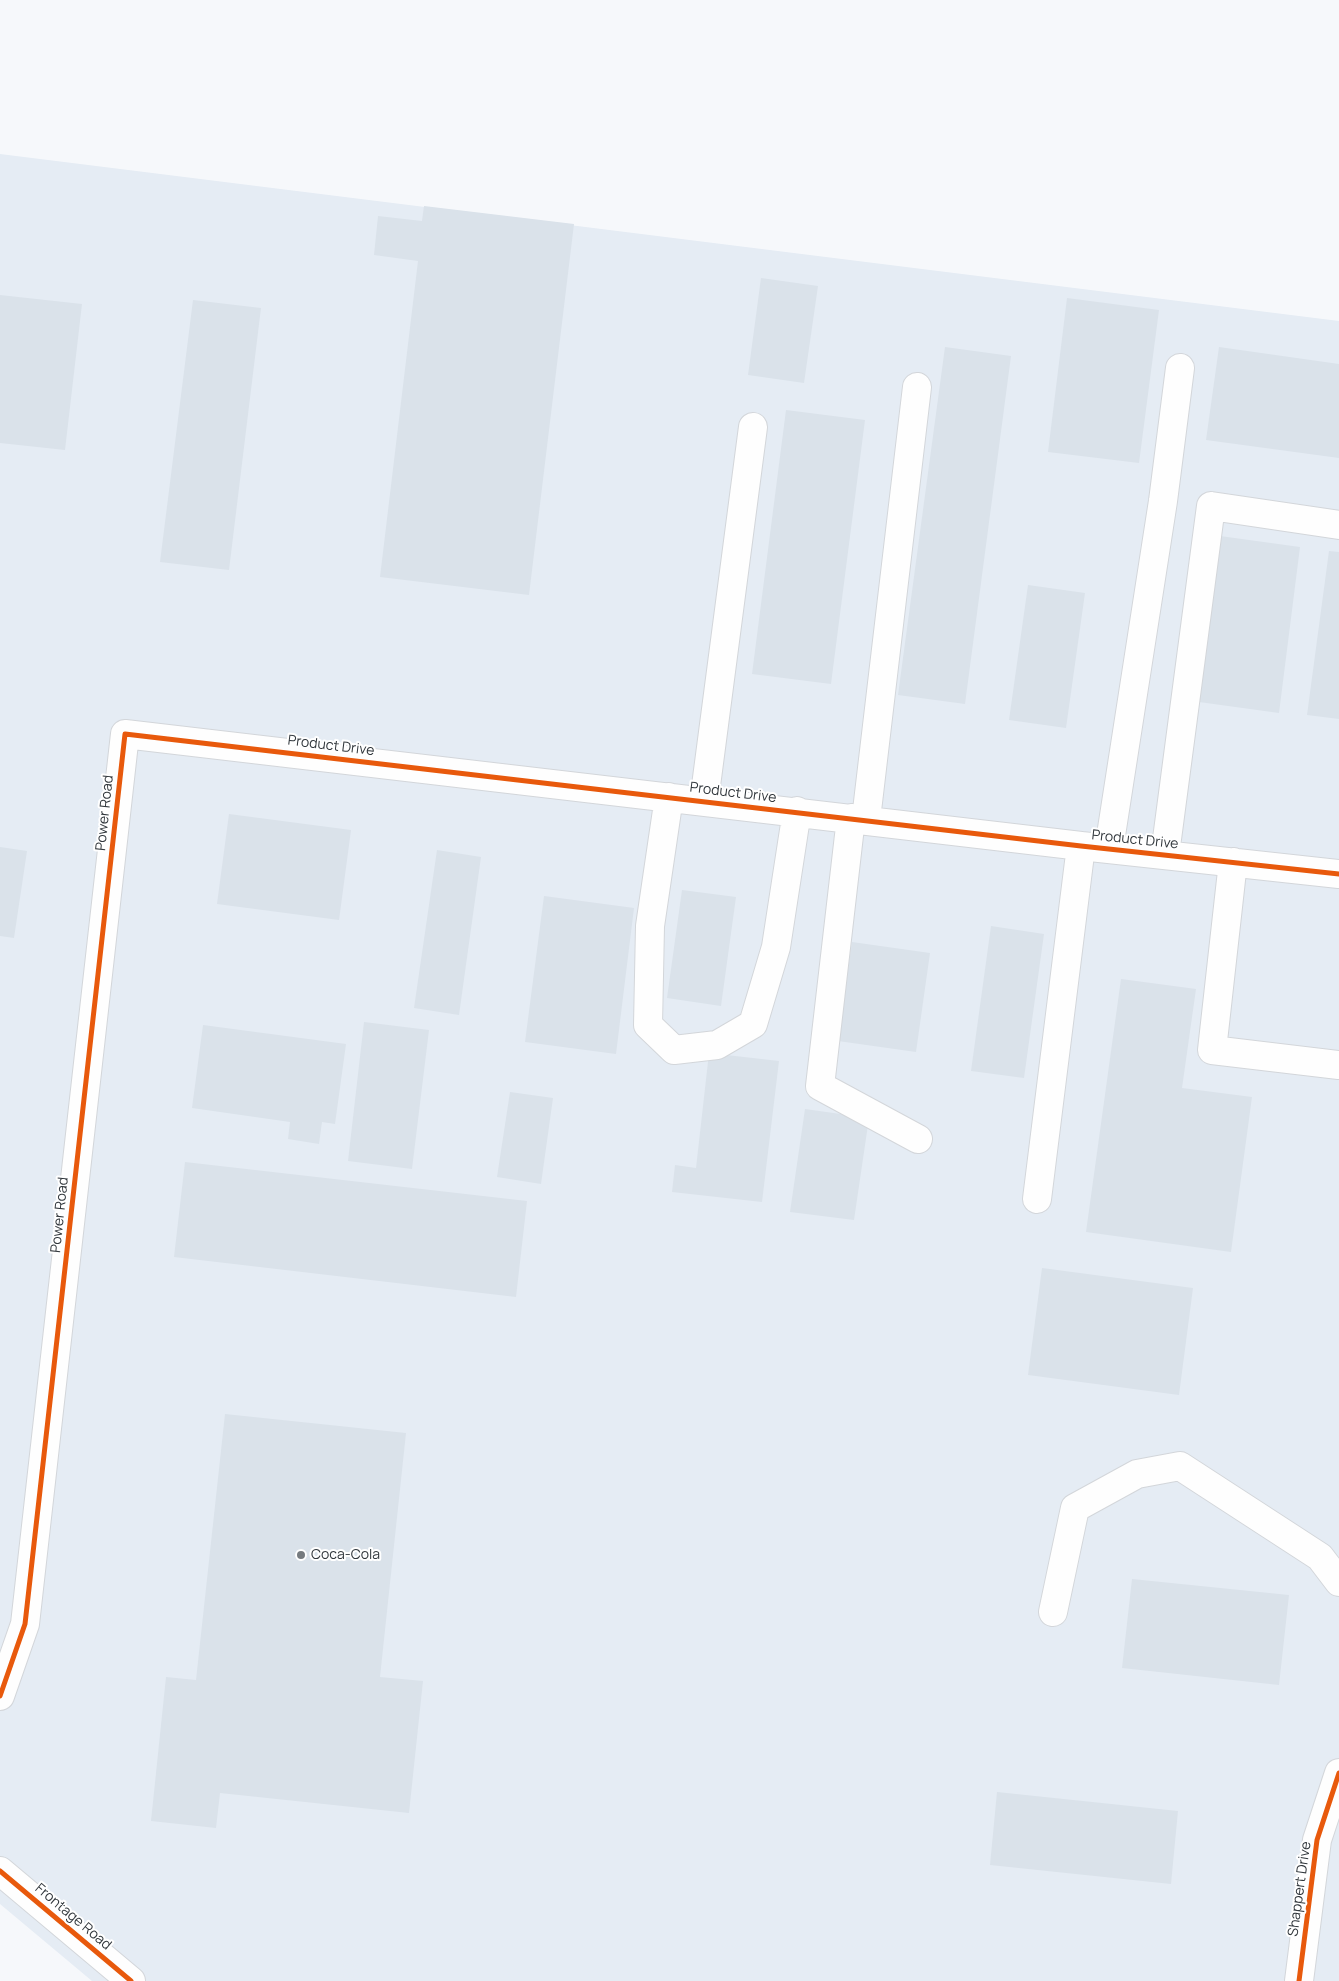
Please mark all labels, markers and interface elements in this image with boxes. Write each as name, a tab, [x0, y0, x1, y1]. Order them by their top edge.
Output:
street label: Product Drive	[287, 732, 375, 760]
street label: Power Road	[93, 774, 117, 852]
street label: Product Drive	[689, 779, 777, 807]
street label: Product Drive	[1091, 827, 1179, 853]
street label: Power Road	[48, 1176, 72, 1254]
place label: Coca-Cola	[311, 1547, 380, 1563]
marker: Coca-Cola	[295, 1549, 307, 1561]
street label: Shappert Drive	[1285, 1840, 1315, 1938]
street label: Frontage Road	[31, 1880, 115, 1954]

